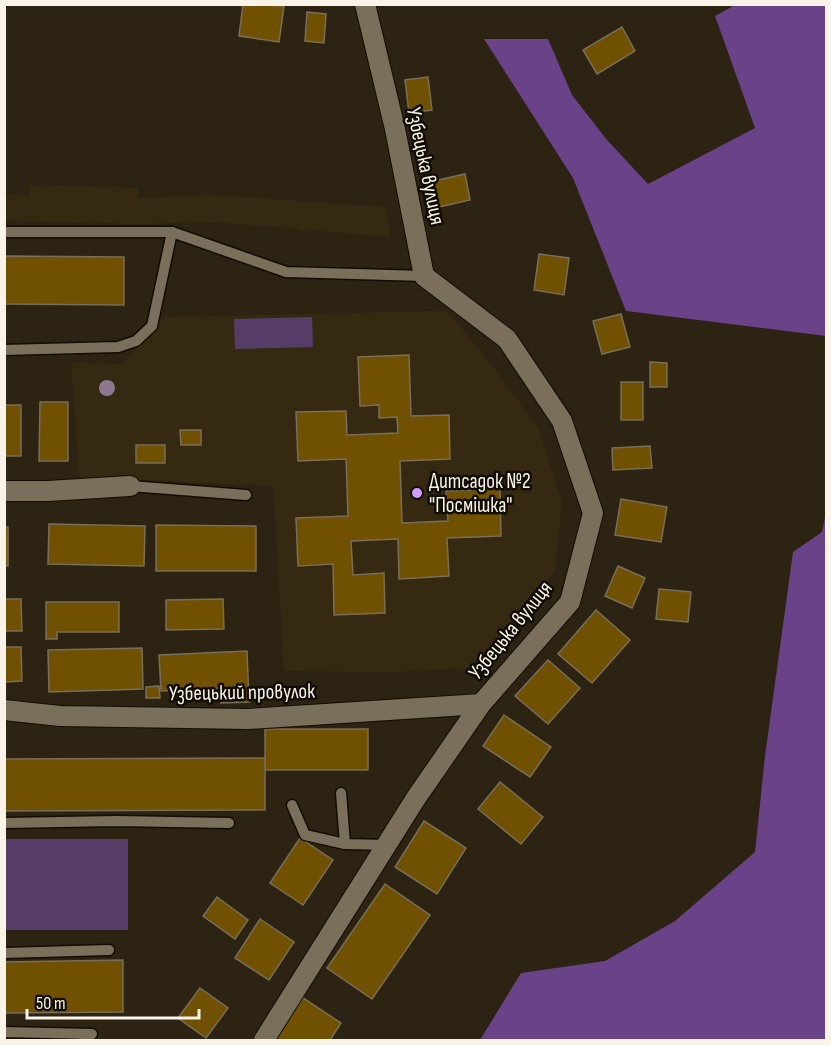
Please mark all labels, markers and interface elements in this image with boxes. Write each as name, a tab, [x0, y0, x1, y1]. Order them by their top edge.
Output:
street label: Узбецька вулиця	[401, 105, 450, 227]
place label: Дитсадок №2 "Посмішка"	[429, 469, 531, 518]
marker: Дитсадок №2 "Посмішка"	[410, 486, 424, 500]
street label: Узбецька вулиця	[463, 576, 558, 685]
street label: Узбецький провулок	[169, 679, 315, 706]
scale bar	[27, 982, 200, 1020]
text: 50 m	[36, 993, 66, 1014]

